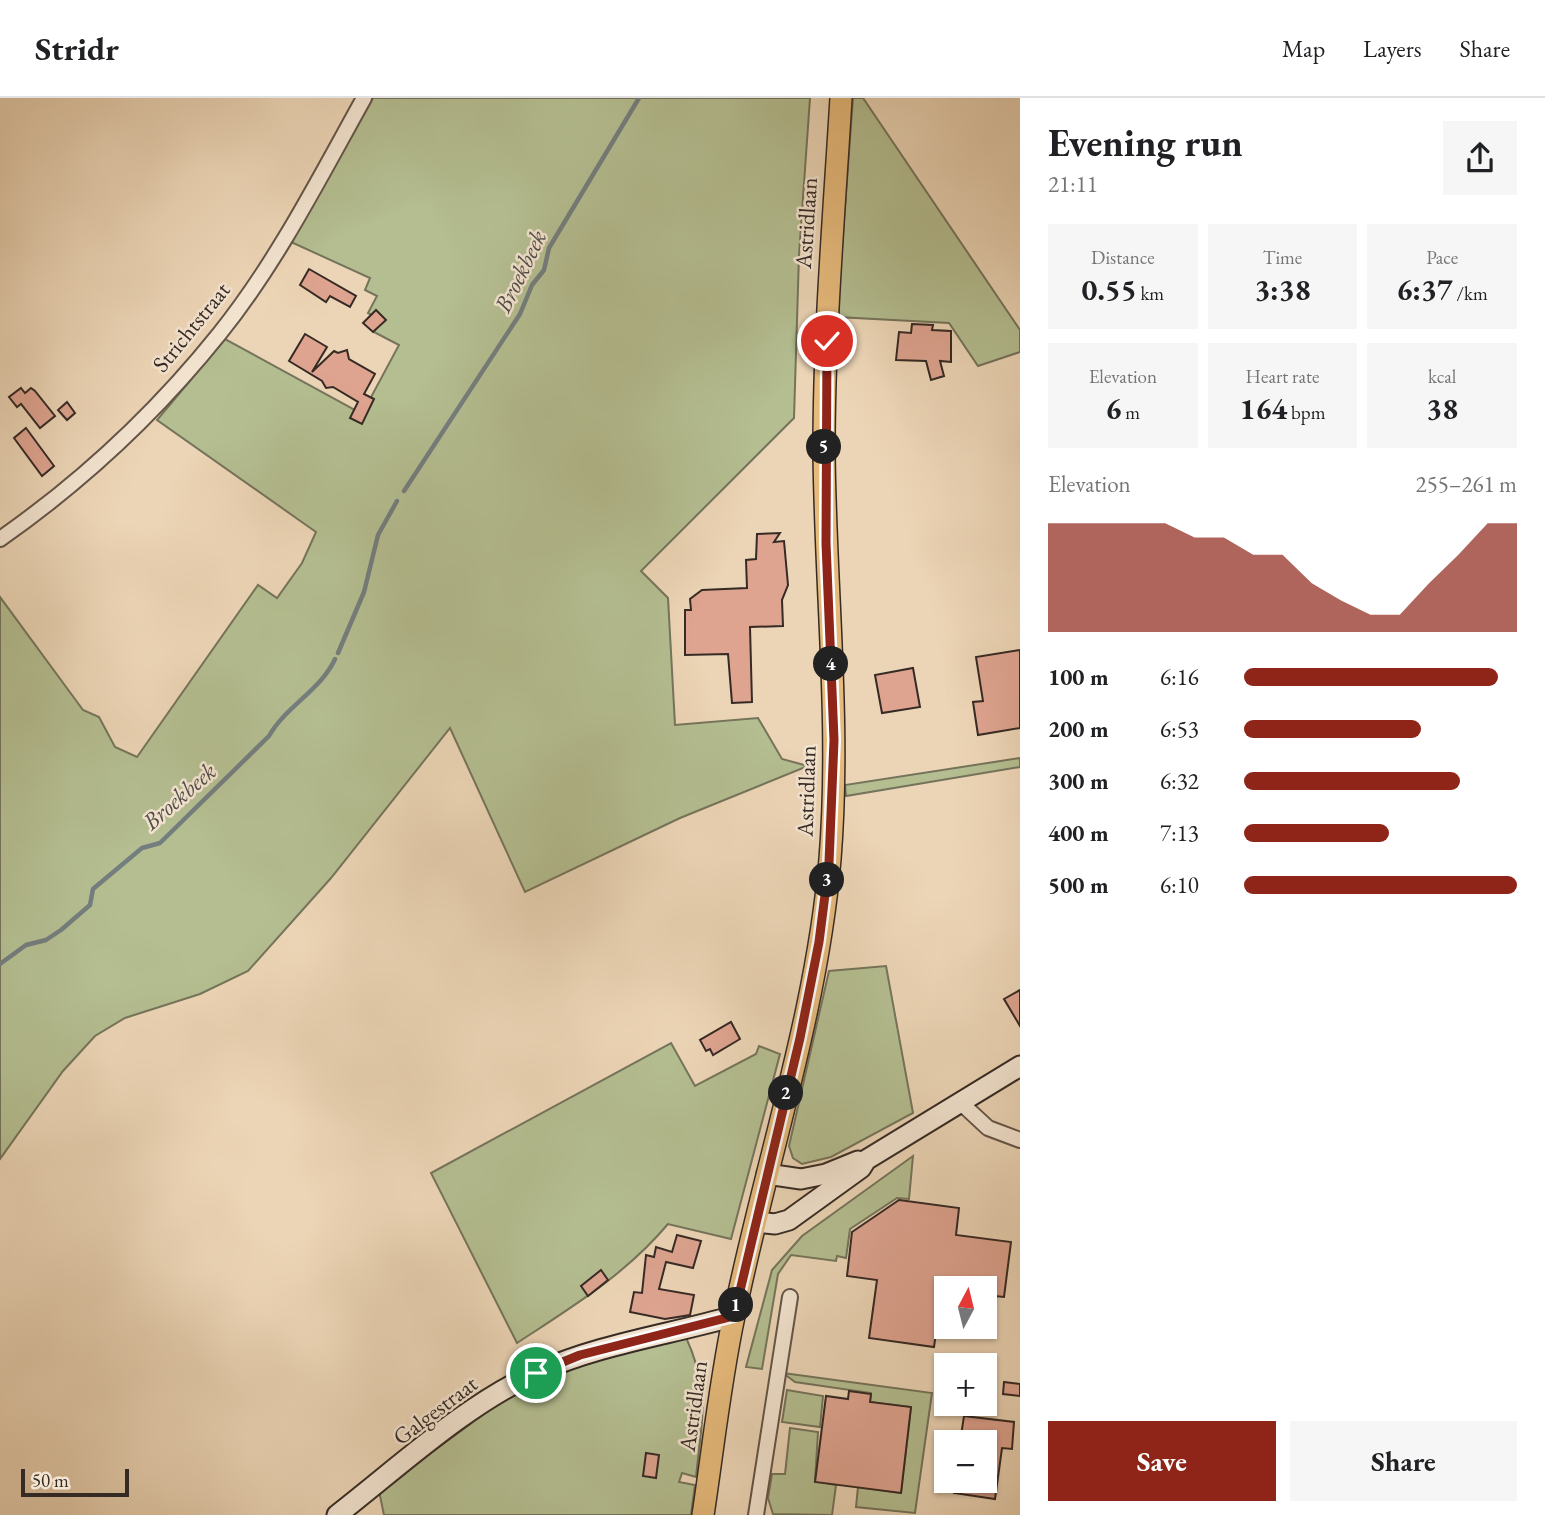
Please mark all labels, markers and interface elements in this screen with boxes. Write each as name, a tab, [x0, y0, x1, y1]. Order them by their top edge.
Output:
text: Stridr	[35, 27, 119, 70]
text: Map	[1282, 33, 1325, 64]
text: Layers	[1363, 33, 1422, 64]
text: Share	[1460, 33, 1510, 64]
text: Evening run	[1048, 118, 1243, 167]
button: share	[1443, 121, 1517, 195]
text: 21:11	[1048, 169, 1098, 199]
street label: Astridlaan	[788, 176, 824, 271]
water label: Broekbeek	[486, 225, 553, 318]
text: Distance	[1091, 245, 1155, 270]
text: Time	[1263, 245, 1302, 270]
text: Pace	[1426, 245, 1458, 270]
text: 0.55	[1082, 270, 1137, 309]
text: 3:38	[1254, 270, 1311, 309]
text: 6:37	[1397, 270, 1453, 309]
street label: Strichtstraat	[145, 275, 237, 378]
text: km	[1137, 281, 1164, 306]
text: /km	[1453, 281, 1488, 306]
pin	[797, 311, 857, 371]
icon: check	[808, 322, 846, 360]
text: Elevation	[1089, 364, 1157, 389]
text: Heart rate	[1246, 364, 1319, 389]
text: kcal	[1428, 364, 1456, 389]
text: 6	[1106, 389, 1121, 428]
text: 164	[1240, 389, 1287, 428]
text: 38	[1426, 389, 1458, 428]
text: m	[1121, 400, 1140, 425]
text: bpm	[1287, 400, 1325, 425]
pin: 5	[806, 430, 842, 464]
text: 5	[818, 434, 829, 459]
text: Elevation	[1048, 469, 1131, 499]
text: 255–261 m	[1416, 469, 1517, 499]
pin: 4	[814, 646, 848, 682]
text: 4	[825, 651, 836, 676]
text: 100 m	[1048, 662, 1109, 692]
text: 6:16	[1160, 662, 1199, 692]
text: 200 m	[1048, 714, 1109, 744]
text: 6:53	[1160, 714, 1199, 744]
street label: Astridlaan	[789, 745, 823, 838]
water label: Broekbeek	[135, 755, 222, 837]
text: 300 m	[1048, 766, 1109, 796]
text: 6:32	[1160, 766, 1199, 796]
text: 400 m	[1048, 818, 1109, 848]
text: 7:13	[1160, 818, 1199, 848]
pin: 3	[810, 862, 844, 898]
text: 3	[821, 867, 832, 892]
text: 500 m	[1048, 870, 1109, 900]
text: 6:10	[1160, 870, 1199, 900]
pin: 2	[768, 1076, 804, 1110]
text: 2	[780, 1080, 791, 1105]
north arrow	[934, 1276, 998, 1339]
map controls	[934, 1276, 997, 1493]
pin: 1	[718, 1288, 754, 1322]
text: 1	[730, 1292, 741, 1317]
pin	[506, 1343, 566, 1403]
button: +	[934, 1353, 997, 1416]
icon: arrive	[517, 1354, 555, 1392]
street label: Astridlaan	[672, 1359, 714, 1454]
street label: Galgestraat	[387, 1368, 484, 1452]
button: Save	[1048, 1421, 1276, 1501]
button: Share	[1290, 1421, 1517, 1501]
button: −	[934, 1430, 997, 1493]
scale bar	[21, 1466, 130, 1498]
text: 50 m	[32, 1468, 69, 1493]

